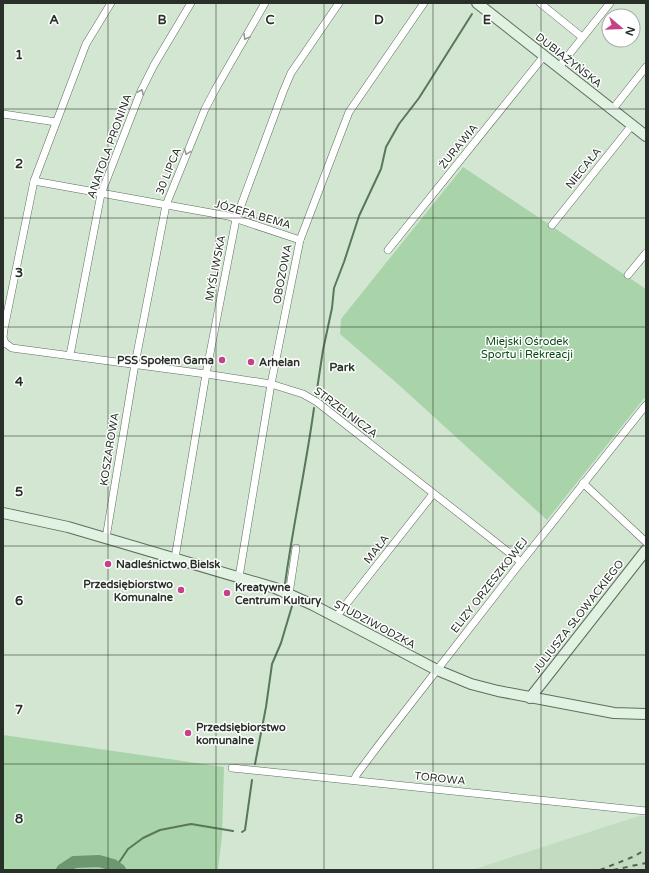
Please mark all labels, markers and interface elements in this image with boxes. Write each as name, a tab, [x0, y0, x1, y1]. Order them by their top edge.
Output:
north arrow	[601, 8, 641, 48]
text: A	[49, 12, 59, 28]
text: B	[157, 12, 167, 28]
text: C	[265, 12, 275, 28]
text: D	[374, 12, 384, 28]
text: E	[483, 12, 491, 28]
text: N	[622, 25, 638, 37]
street label: DUBIAŻYŃSKA	[533, 30, 605, 90]
one-way arrow	[243, 33, 250, 40]
text: 1	[15, 47, 23, 63]
one-way arrow	[136, 89, 144, 97]
street label: ANATOLA PRONINA	[85, 92, 134, 200]
street label: ŻURAWIA	[436, 121, 480, 171]
street label: NIECAŁA	[563, 145, 604, 191]
street label: 30 LIPCA	[153, 146, 184, 197]
one-way arrow	[184, 148, 192, 156]
text: 2	[15, 156, 23, 172]
street label: JÓZEFA BEMA	[213, 196, 293, 232]
street label: MYŚLIWSKA	[202, 234, 228, 302]
street label: OBOZOWA	[270, 243, 295, 305]
text: 3	[15, 265, 23, 281]
park label: Miejski Ośrodek Sportu i Rekreacji	[481, 335, 573, 361]
place label: PSS Społem Gama	[117, 354, 214, 368]
marker: PSS Społem Gama	[217, 355, 227, 365]
place label: Arhelan	[259, 356, 300, 369]
marker: Arhelan	[246, 357, 256, 367]
district label: Park	[329, 360, 355, 374]
text: 4	[15, 374, 24, 390]
street label: STRZELNICZA	[311, 384, 380, 440]
street label: KOSZAROWA	[97, 411, 122, 487]
text: 5	[15, 484, 23, 500]
street label: MAŁA	[361, 532, 392, 566]
street label: ELIZY ORZESZKOWEJ	[448, 535, 531, 636]
street label: JULIUSZA SŁOWACKIEGO	[530, 557, 627, 675]
place label: Nadleśnictwo Bielsk	[116, 558, 220, 571]
marker: Nadleśnictwo Bielsk	[103, 559, 113, 569]
place label: Przedsiębiorstwo Komunalne	[83, 578, 174, 604]
place label: Kreatywne Centrum Kultury	[235, 581, 321, 608]
marker: Przedsiębiorstwo Komunalne	[176, 585, 186, 595]
marker: Kreatywne Centrum Kultury	[222, 588, 232, 598]
text: 6	[15, 593, 23, 609]
street label: STUDZIWODZKA	[332, 597, 418, 651]
text: 7	[15, 702, 23, 718]
place label: Przedsiębiorstwo komunalne	[196, 721, 286, 747]
marker: Przedsiębiorstwo komunalne	[183, 728, 193, 738]
street label: TOROWA	[414, 769, 466, 788]
text: 8	[15, 811, 23, 827]

